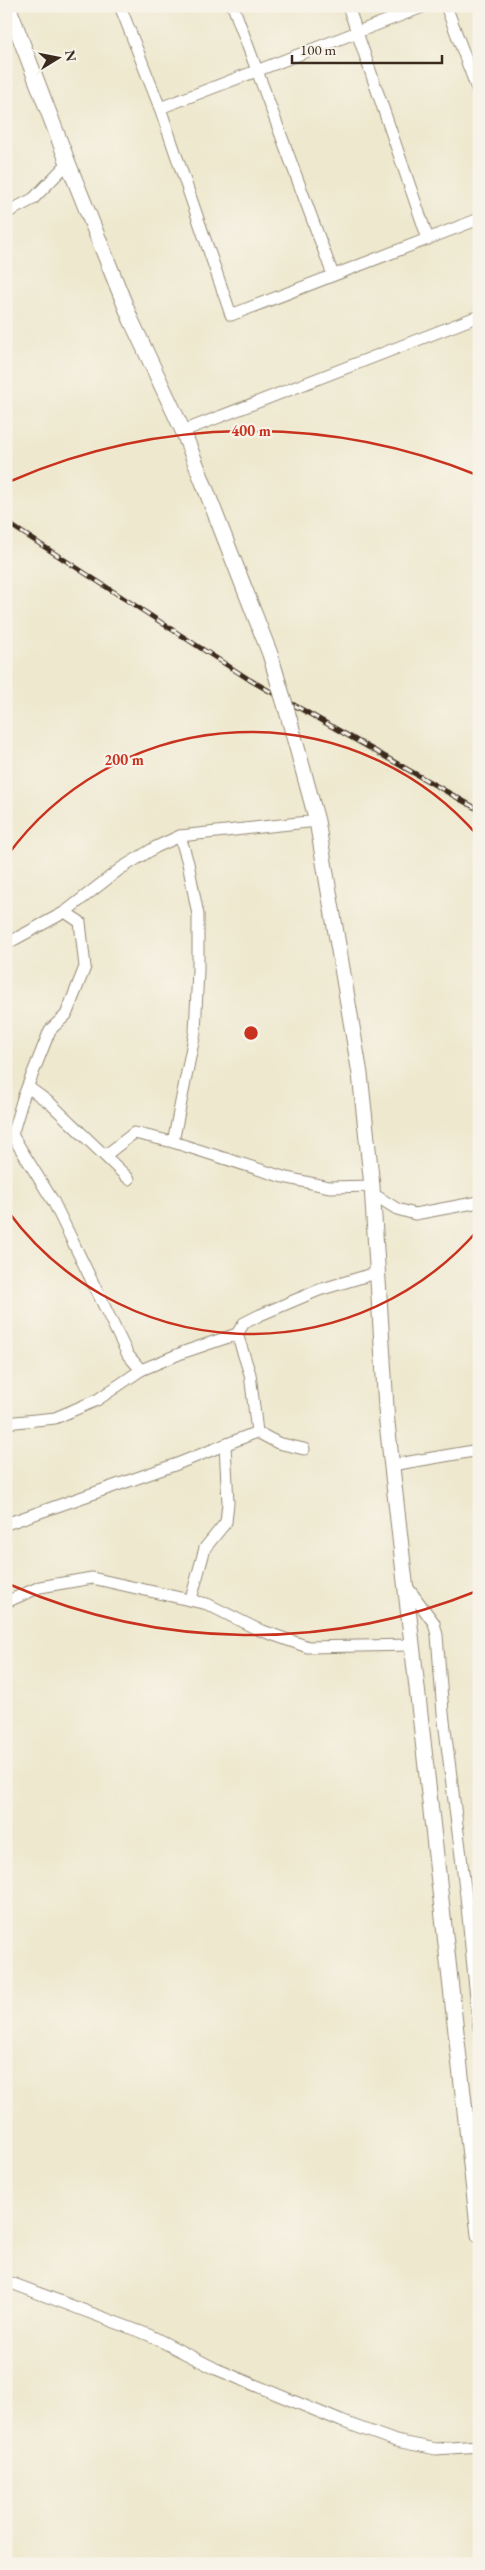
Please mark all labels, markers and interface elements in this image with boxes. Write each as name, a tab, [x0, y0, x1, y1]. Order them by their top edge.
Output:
north arrow	[32, 32, 82, 82]
scale bar	[292, 32, 442, 64]
text: 100 m	[300, 40, 337, 59]
text: N	[61, 49, 81, 64]
text: 400 m	[231, 421, 271, 440]
text: 200 m	[104, 750, 144, 769]
centre of rings	[242, 1024, 260, 1042]

